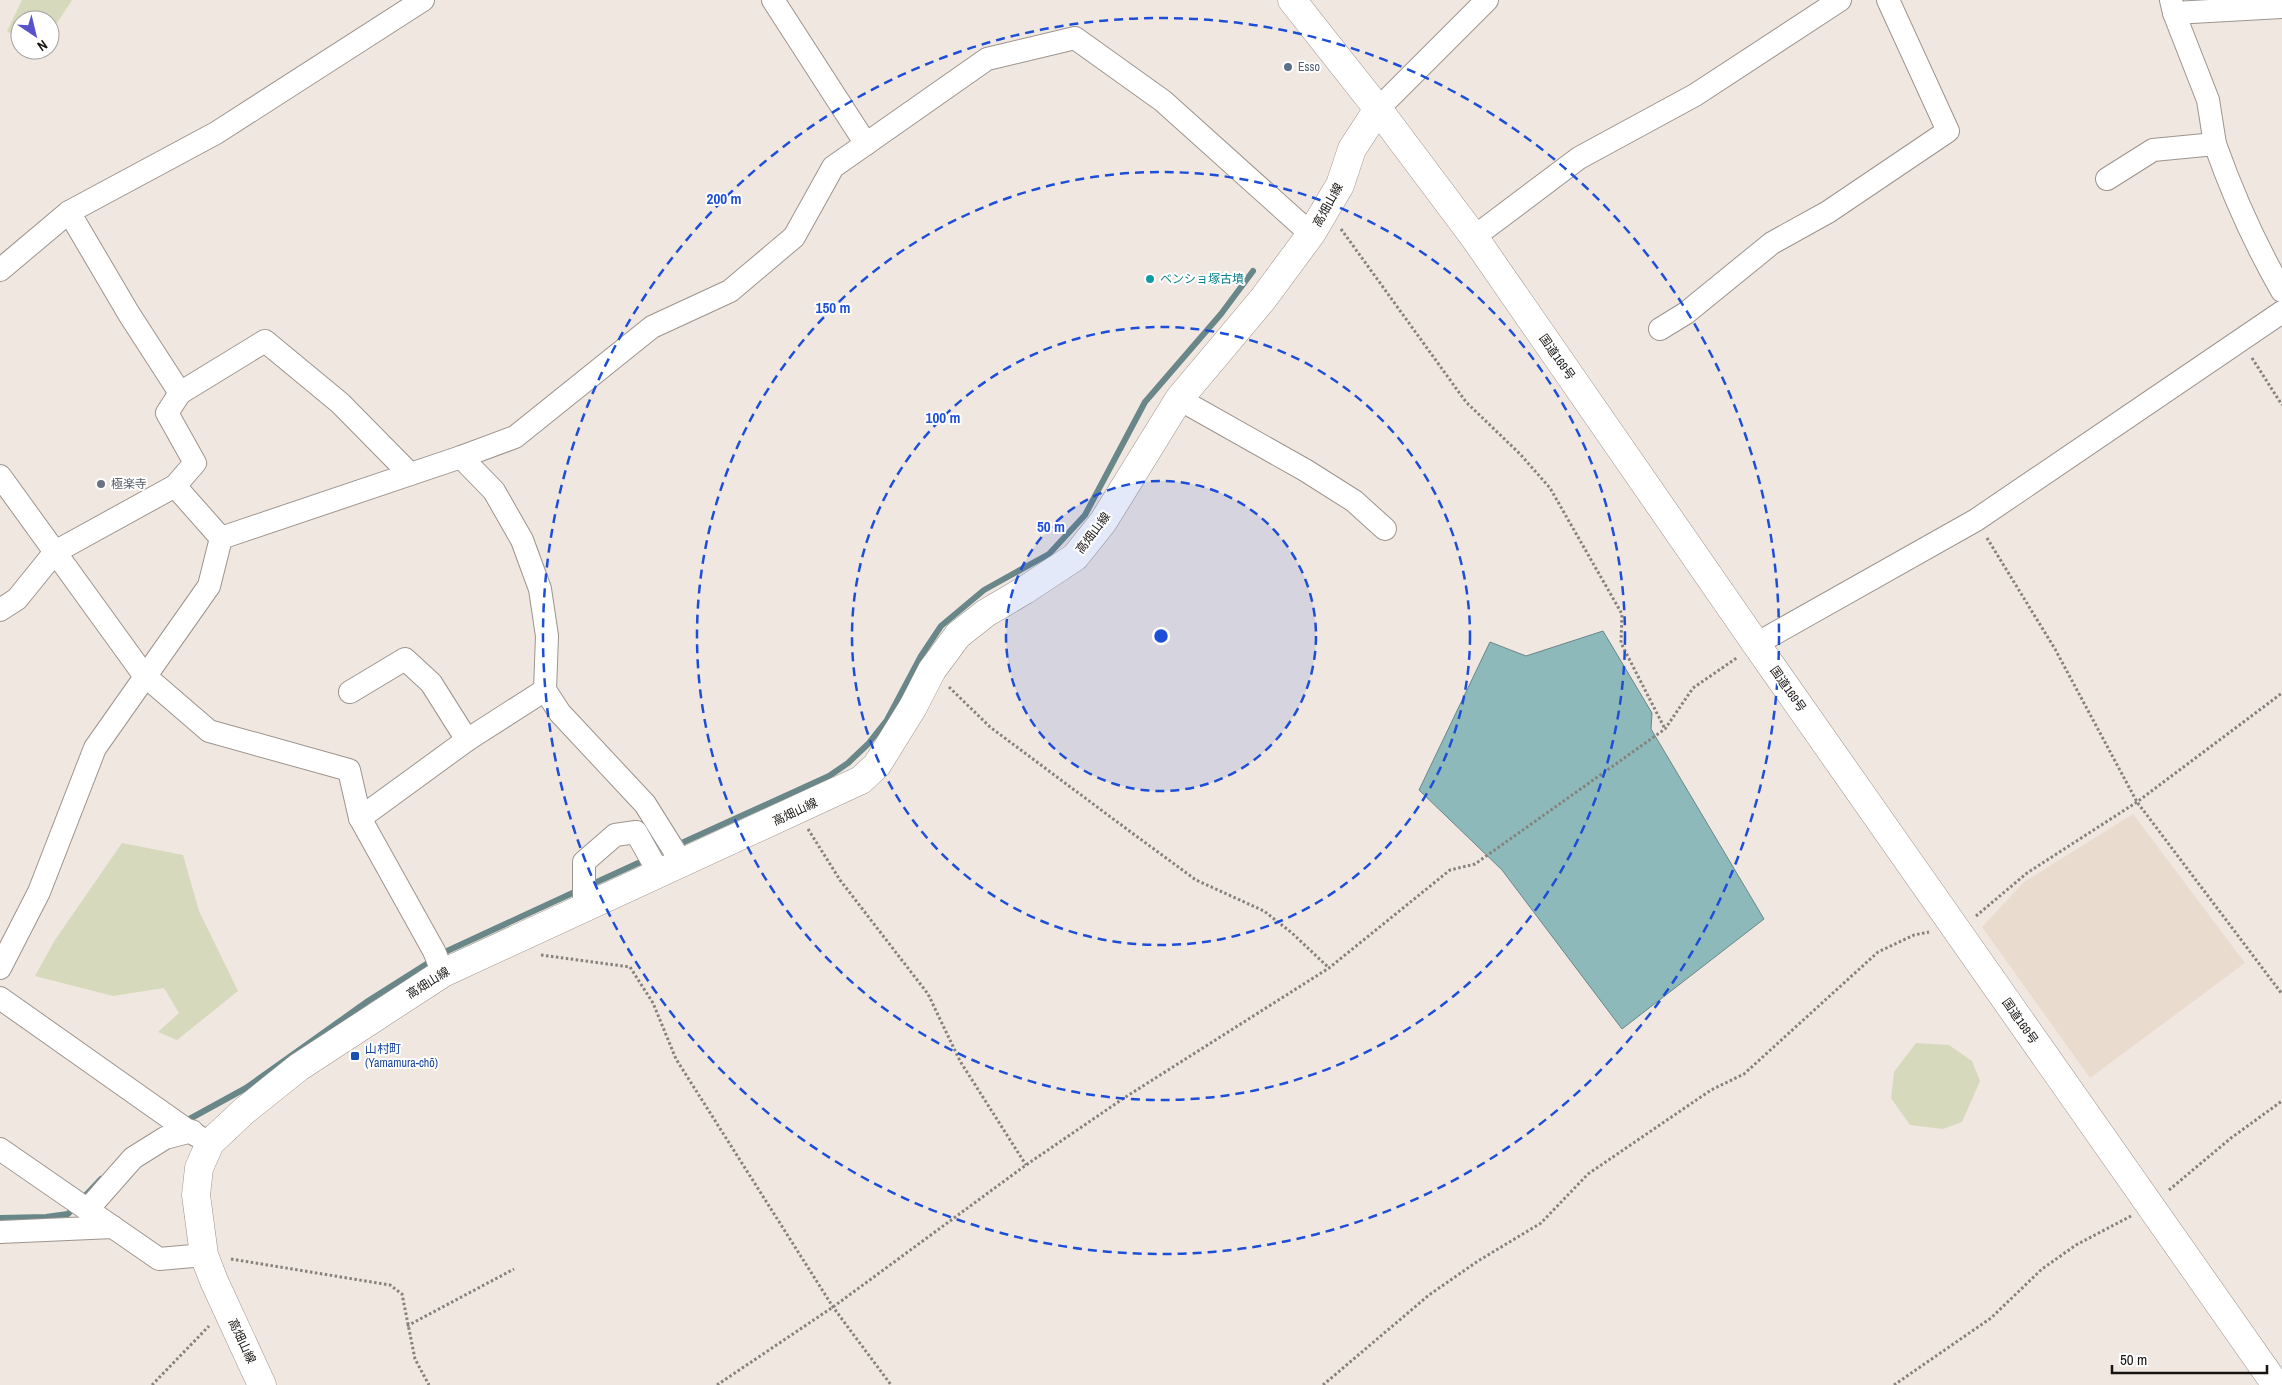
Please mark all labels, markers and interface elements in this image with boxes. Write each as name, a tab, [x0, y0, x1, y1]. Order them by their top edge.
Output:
north arrow	[10, 10, 60, 60]
text: N	[34, 36, 51, 55]
place label: Esso	[1298, 59, 1320, 75]
marker: Esso	[1282, 61, 1294, 73]
street label: 高畑山線	[1309, 180, 1347, 230]
text: 200 m	[707, 188, 741, 209]
place label: ベンショ塚古墳	[1160, 271, 1244, 287]
marker: ベンショ塚古墳	[1144, 273, 1156, 285]
text: 150 m	[816, 297, 850, 318]
street label: 国道169号	[1535, 331, 1579, 383]
text: 100 m	[926, 407, 960, 428]
place label: 極楽寺	[111, 476, 147, 492]
marker: 極楽寺	[95, 478, 107, 490]
street label: 高畑山線	[1072, 509, 1114, 557]
text: 50 m	[1037, 516, 1065, 537]
centre of rings	[1152, 627, 1170, 645]
street label: 国道169号	[1766, 663, 1810, 715]
street label: 高畑山線	[770, 795, 820, 829]
street label: 高畑山線	[403, 963, 453, 1003]
street label: 国道169号	[1998, 995, 2042, 1047]
place label: 山村町 (Yamamura-chō)	[365, 1041, 438, 1071]
marker: 山村町 (Yamamura-chō)	[349, 1050, 361, 1062]
street label: 高畑山線	[225, 1316, 259, 1366]
scale bar	[2112, 1342, 2267, 1374]
text: 50 m	[2120, 1349, 2147, 1370]

